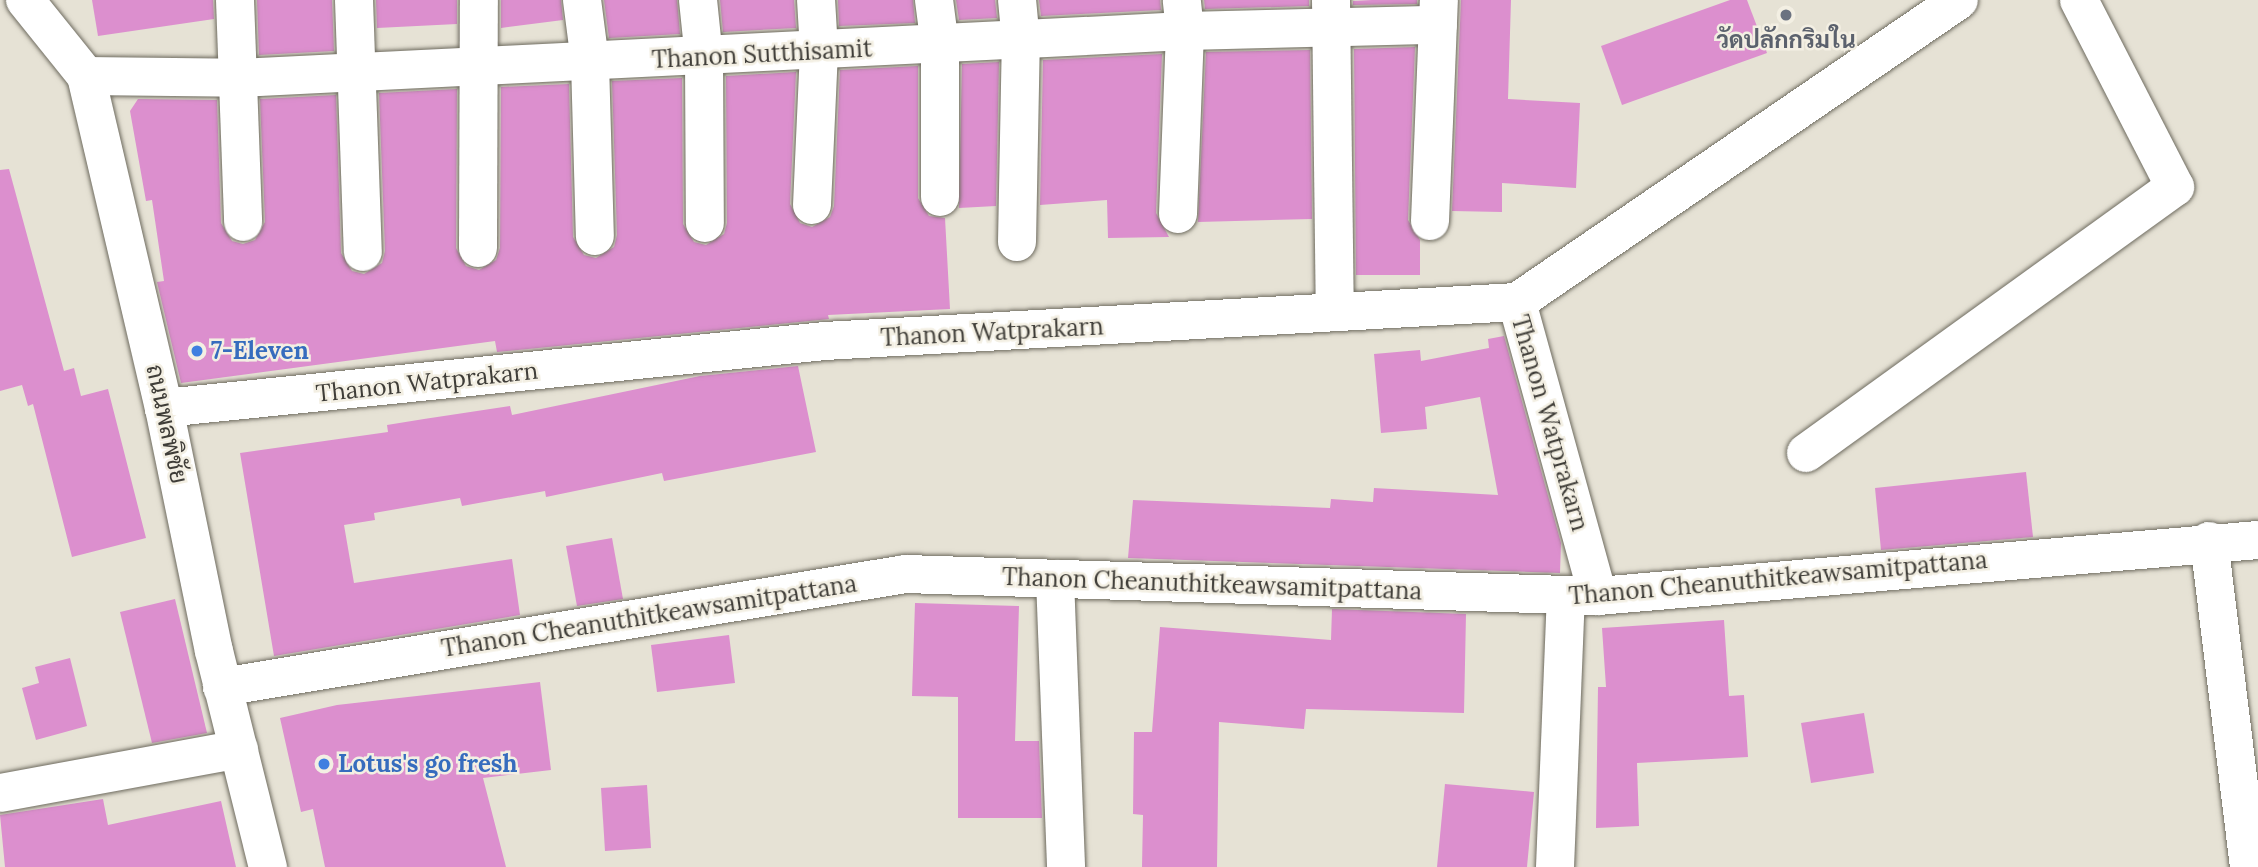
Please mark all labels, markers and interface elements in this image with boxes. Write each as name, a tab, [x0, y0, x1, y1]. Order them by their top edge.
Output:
marker: วัดปลักกริมใน	[1778, 7, 1794, 23]
place label: วัดปลักกริมใน	[1716, 26, 1856, 54]
street label: Thanon Sutthisamit	[651, 34, 873, 74]
street label: Thanon Watprakarn	[880, 312, 1104, 352]
street label: Thanon Watprakarn	[1505, 312, 1595, 534]
place label: 7-Eleven	[211, 337, 309, 365]
marker: 7-Eleven	[189, 343, 205, 359]
street label: Thanon Watprakarn	[314, 356, 540, 408]
street label: ถนนพลพิชัย	[140, 362, 194, 486]
street label: Thanon Cheanuthitkeawsamitpattana	[1568, 545, 1988, 611]
street label: Thanon Cheanuthitkeawsamitpattana	[1002, 562, 1422, 606]
street label: Thanon Cheanuthitkeawsamitpattana	[439, 569, 859, 663]
place label: Lotus's go fresh	[338, 750, 517, 778]
marker: Lotus's go fresh	[316, 756, 332, 772]

